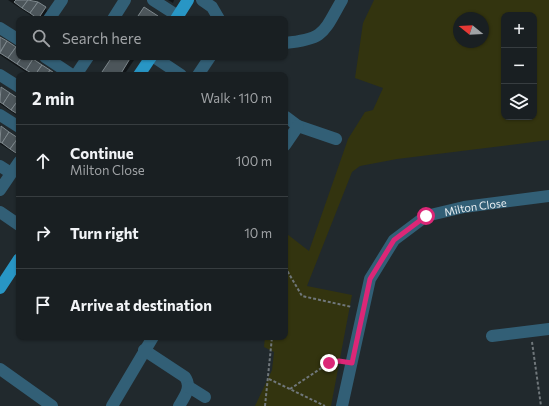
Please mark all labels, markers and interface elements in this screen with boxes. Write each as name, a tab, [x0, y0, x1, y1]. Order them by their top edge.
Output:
north arrow	[453, 12, 489, 48]
map controls	[501, 12, 537, 120]
button: +	[501, 12, 537, 48]
search box	[16, 16, 288, 60]
icon: search	[30, 27, 52, 49]
text: Search here	[62, 29, 141, 47]
button: −	[501, 48, 537, 84]
button: layers	[501, 84, 537, 120]
text: 2 min	[32, 88, 74, 109]
text: Walk · 110 m	[201, 90, 272, 106]
text: Continue	[70, 144, 134, 162]
icon: ahead	[32, 150, 54, 172]
text: 100 m	[236, 153, 272, 169]
text: Milton Close	[70, 162, 145, 178]
street label: Milton Close	[443, 195, 507, 218]
route start	[417, 207, 435, 225]
icon: right	[32, 222, 54, 244]
text: Turn right	[70, 224, 139, 242]
text: 10 m	[244, 225, 272, 241]
icon: arrive	[32, 294, 54, 316]
text: Arrive at destination	[70, 296, 212, 314]
route end	[320, 354, 338, 372]

